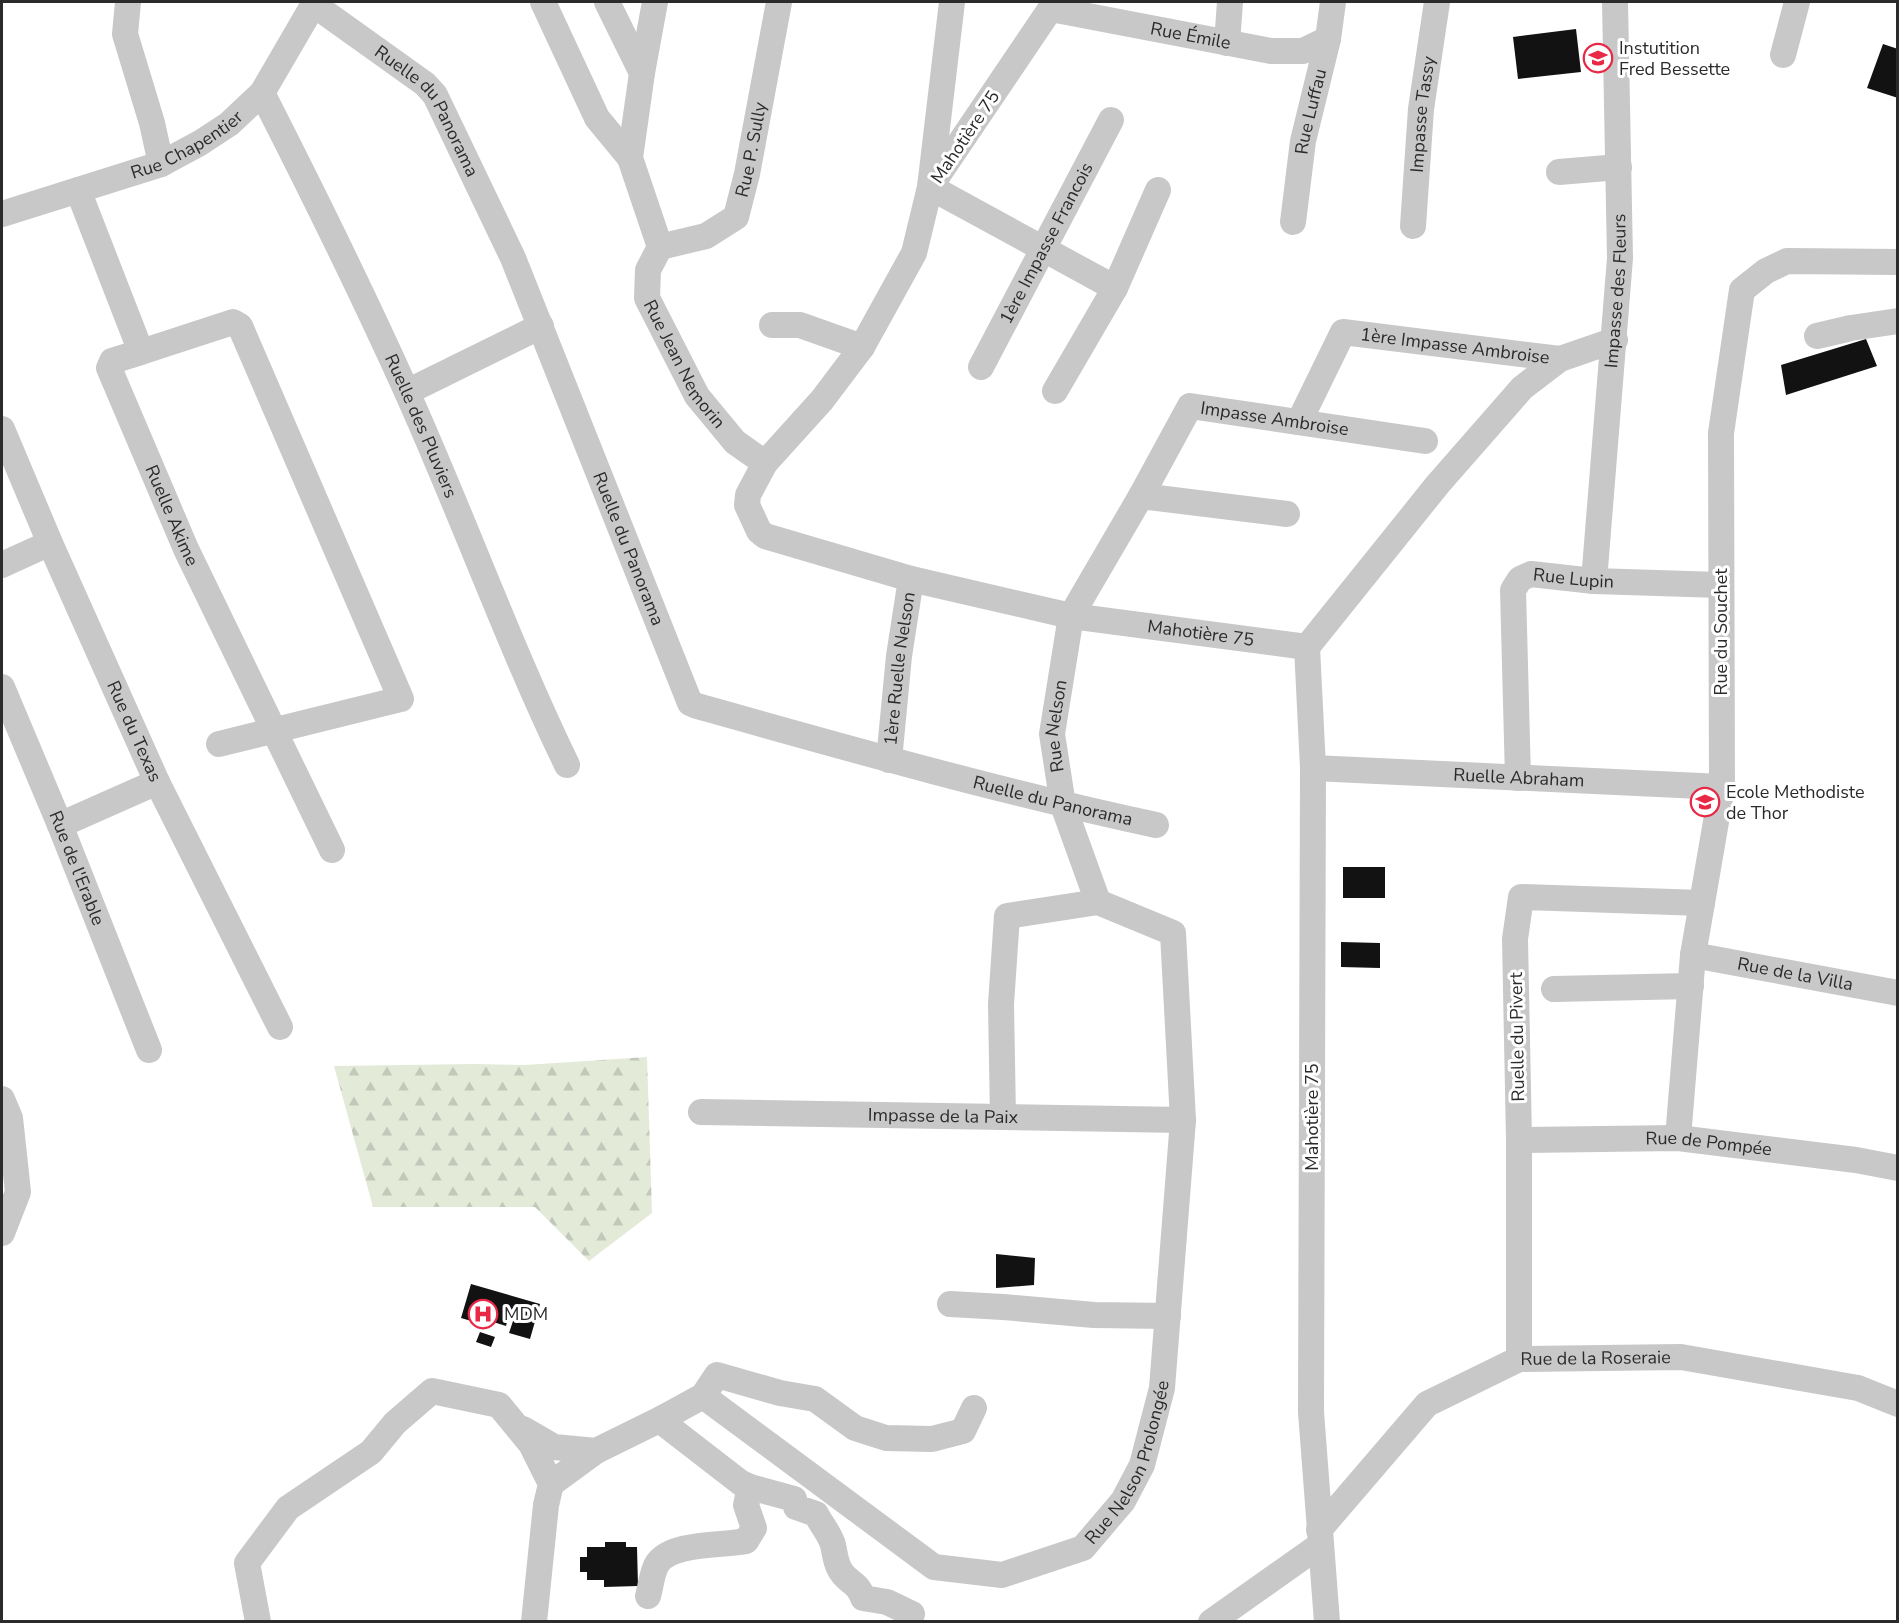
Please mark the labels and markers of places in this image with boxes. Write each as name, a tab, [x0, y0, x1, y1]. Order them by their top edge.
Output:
place label: Instutition Fred Bessette	[1619, 36, 1730, 81]
school or university icon: Instutition Fred Bessette	[1582, 42, 1614, 74]
place label: Ecole Methodiste de Thor	[1726, 780, 1865, 825]
school or university icon: Ecole Methodiste de Thor	[1689, 786, 1721, 818]
hospital icon: MDM	[467, 1298, 499, 1330]
place label: MDM	[504, 1302, 548, 1326]

